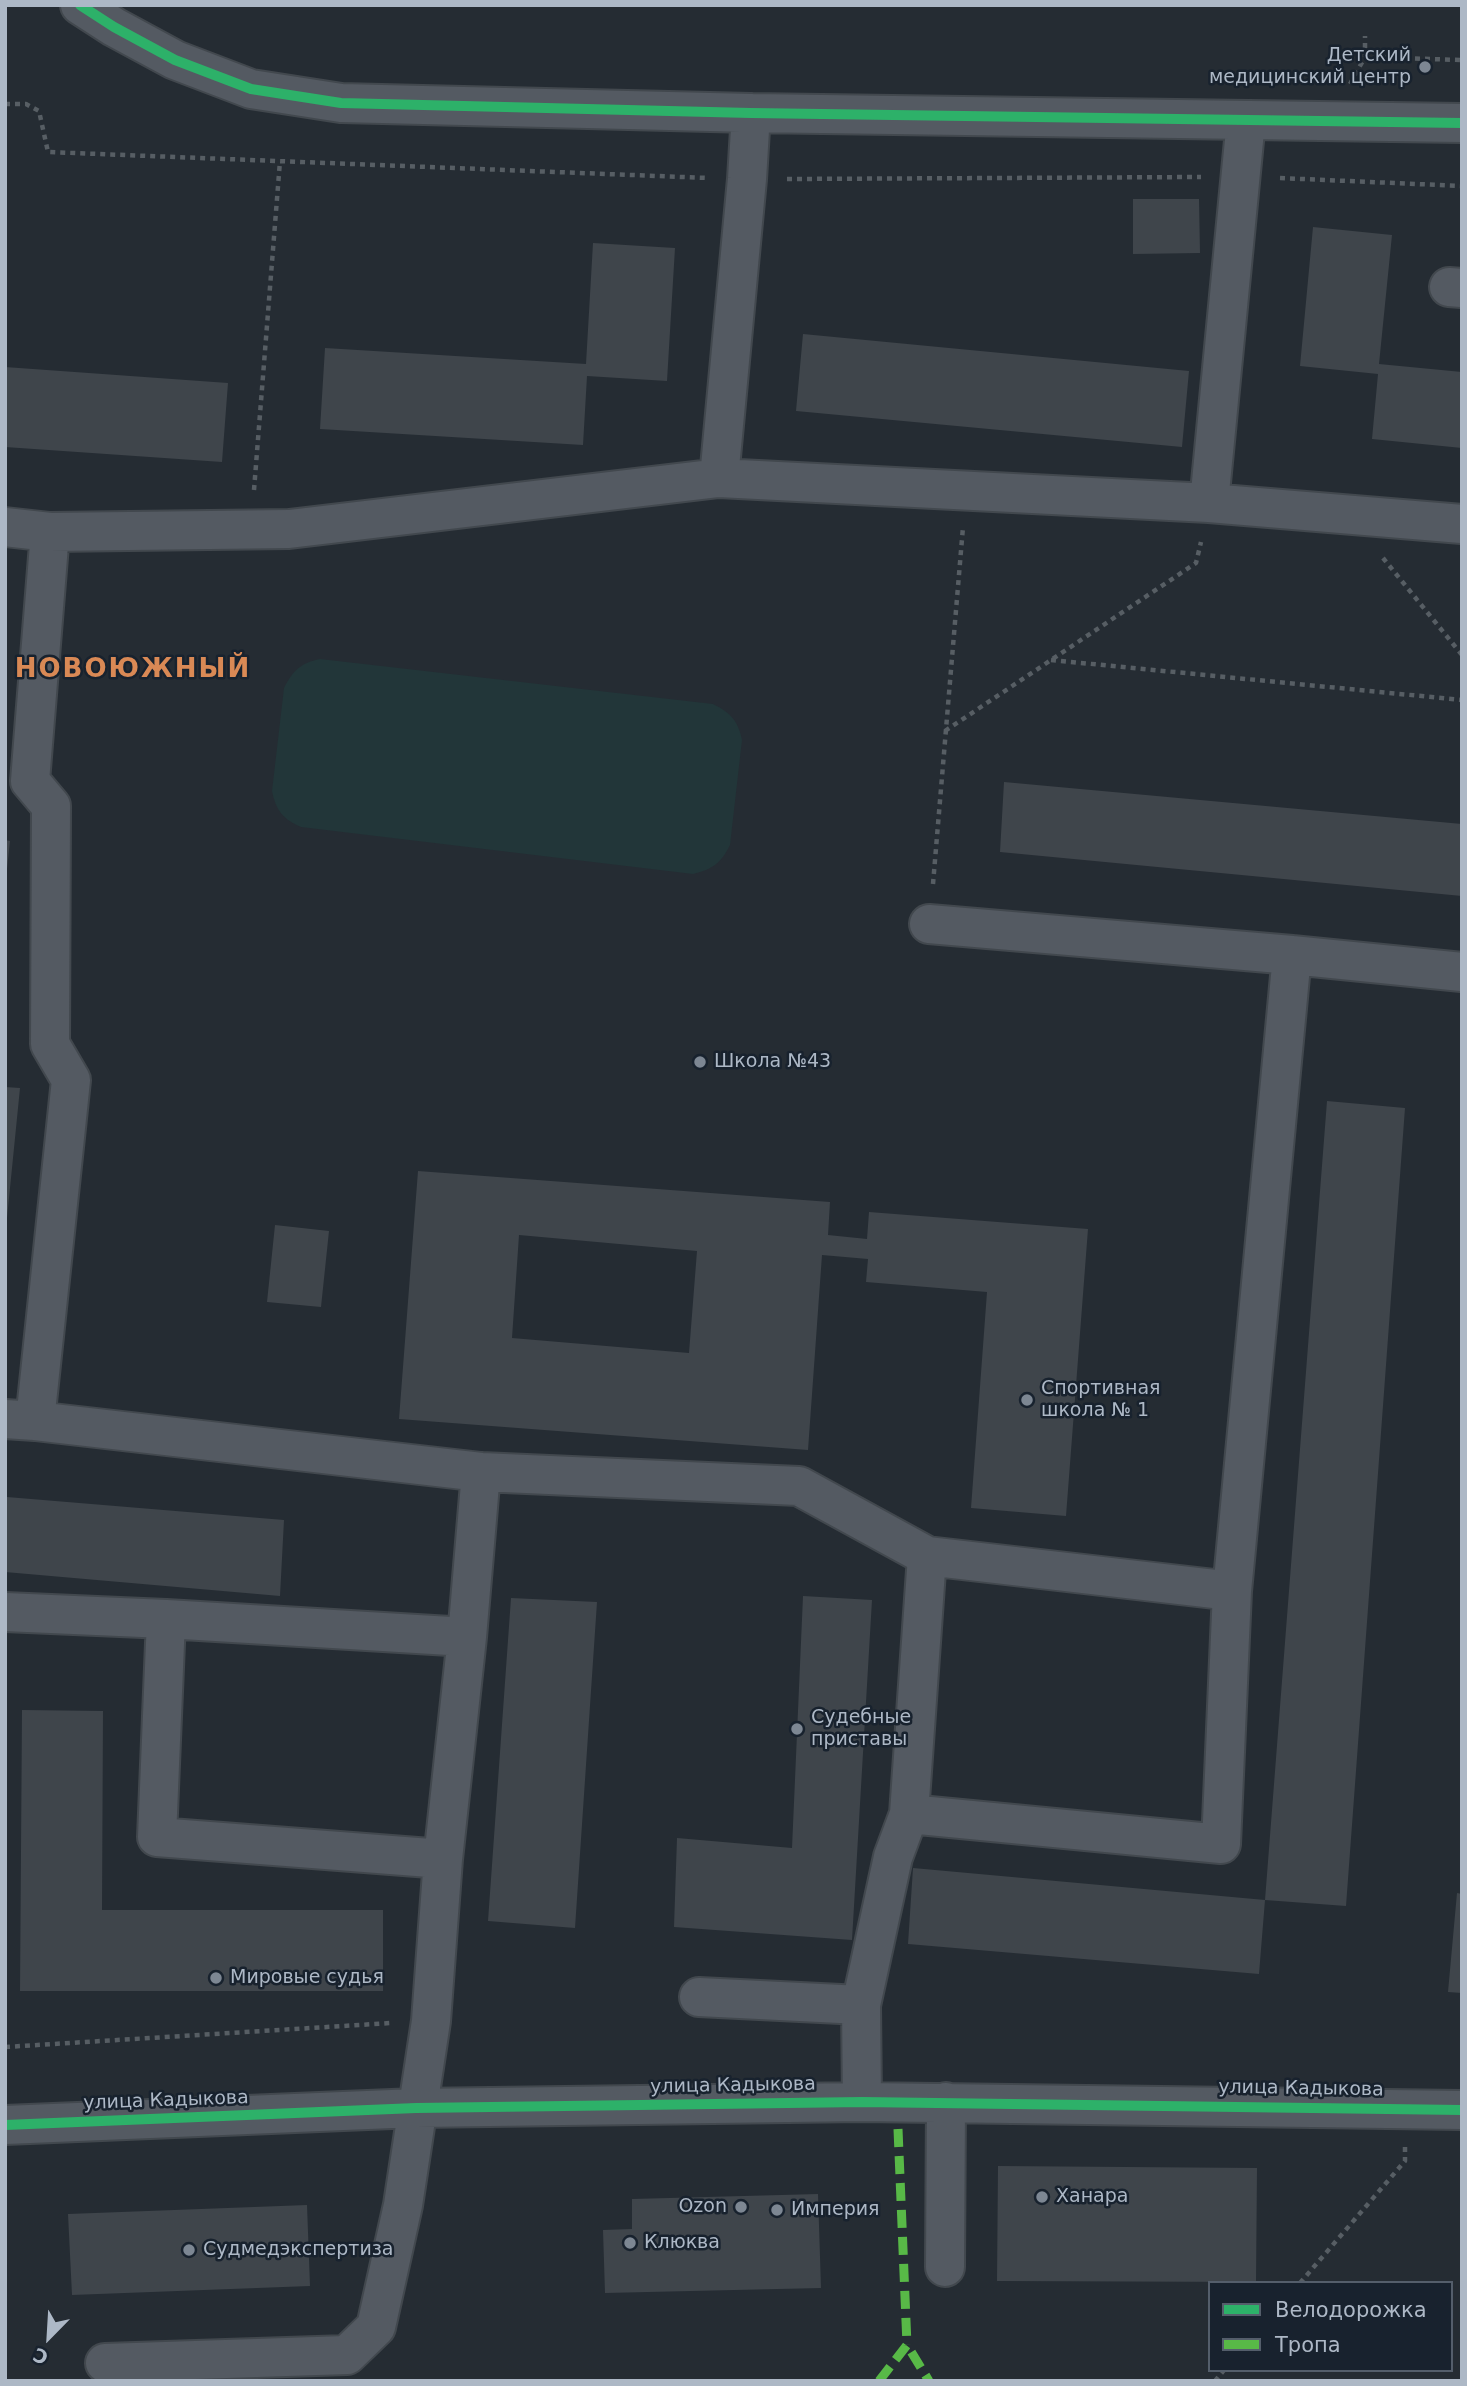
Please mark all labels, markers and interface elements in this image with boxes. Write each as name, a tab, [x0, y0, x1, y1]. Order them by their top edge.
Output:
place label: Детский медицинский центр	[1209, 45, 1411, 89]
marker: Детский медицинский центр	[1417, 59, 1433, 75]
district label: НОВОЮЖНЫЙ	[16, 654, 250, 686]
place label: Школа №43	[714, 1051, 831, 1073]
marker: Школа №43	[692, 1054, 708, 1070]
place label: Спортивная школа № 1	[1041, 1378, 1160, 1422]
marker: Спортивная школа № 1	[1019, 1392, 1035, 1408]
place label: Судебные приставы	[811, 1707, 911, 1751]
marker: Судебные приставы	[789, 1721, 805, 1737]
place label: Мировые судья	[230, 1967, 384, 1989]
marker: Мировые судья	[208, 1970, 224, 1986]
street label: улица Кадыкова	[650, 2073, 816, 2099]
street label: улица Кадыкова	[1218, 2076, 1384, 2102]
street label: улица Кадыкова	[83, 2087, 249, 2115]
place label: Ханара	[1056, 2186, 1128, 2208]
marker: Ханара	[1034, 2189, 1050, 2205]
place label: Ozon	[678, 2196, 727, 2218]
marker: Ozon	[733, 2199, 749, 2215]
place label: Империя	[791, 2199, 879, 2221]
marker: Империя	[769, 2202, 785, 2218]
place label: Клюква	[644, 2232, 720, 2254]
marker: Клюква	[622, 2235, 638, 2251]
place label: Судмедэкспертиза	[203, 2239, 393, 2261]
marker: Судмедэкспертиза	[181, 2242, 197, 2258]
legend	[1208, 2281, 1453, 2372]
text: Велодорожка	[1275, 2298, 1427, 2322]
north arrow	[14, 2302, 84, 2372]
text: Тропа	[1275, 2333, 1341, 2357]
text: С	[30, 2343, 51, 2369]

